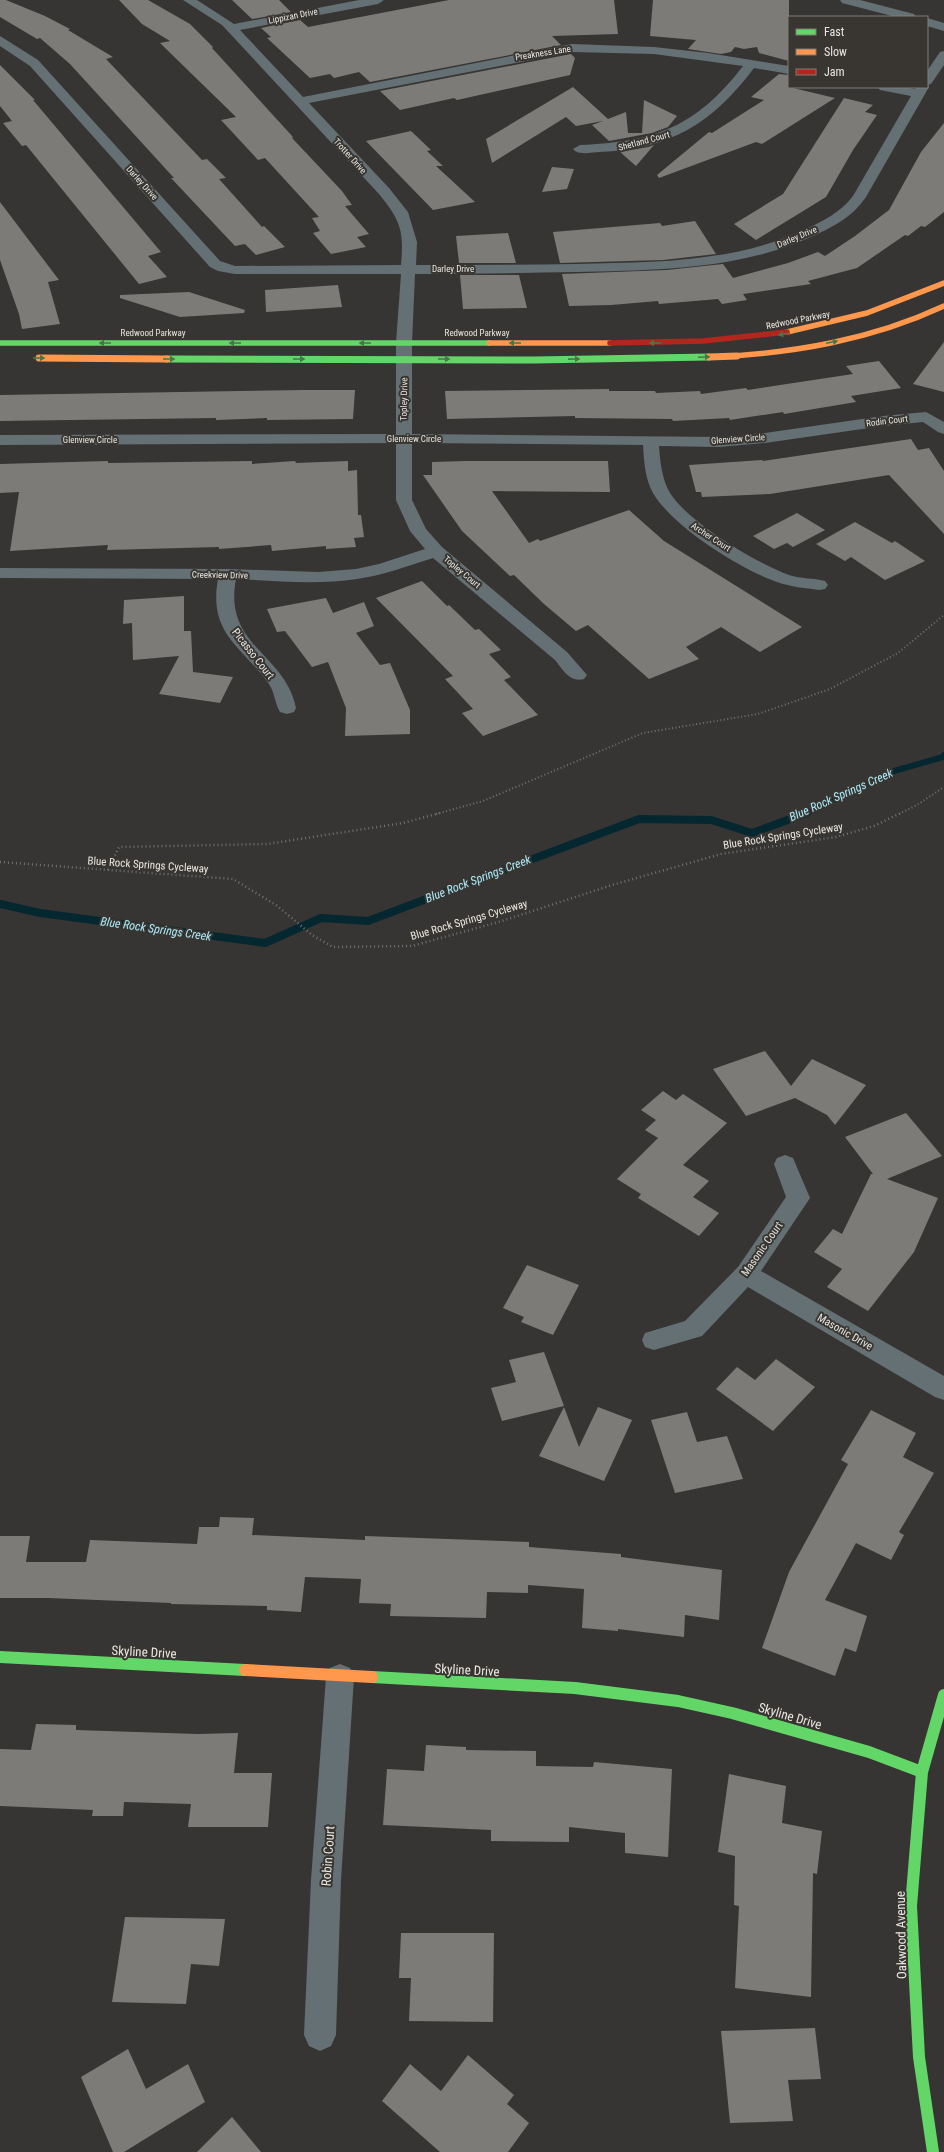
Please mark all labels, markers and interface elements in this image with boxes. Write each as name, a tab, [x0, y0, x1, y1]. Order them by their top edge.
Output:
street label: Lippizan Drive	[268, 6, 318, 26]
legend	[788, 16, 928, 88]
text: Fast	[824, 25, 845, 39]
street label: Preakness Lane	[514, 44, 572, 62]
text: Slow	[824, 45, 847, 59]
text: Jam	[824, 65, 845, 79]
street label: Shetland Court	[617, 129, 671, 153]
street label: Trotter Drive	[332, 136, 368, 176]
street label: Darley Drive	[124, 164, 160, 202]
street label: Darley Drive	[776, 224, 818, 250]
street label: Darley Drive	[432, 264, 474, 274]
street label: Redwood Parkway	[765, 309, 831, 331]
street label: Redwood Parkway	[121, 328, 186, 338]
street label: Redwood Parkway	[445, 328, 510, 338]
one-way arrow	[778, 331, 790, 337]
one-way arrow	[826, 339, 839, 345]
one-way arrow	[98, 340, 111, 346]
one-way arrow	[228, 340, 241, 346]
one-way arrow	[358, 340, 371, 346]
one-way arrow	[508, 340, 521, 346]
one-way arrow	[648, 340, 661, 346]
one-way arrow	[698, 354, 711, 360]
one-way arrow	[33, 355, 46, 361]
one-way arrow	[163, 356, 176, 362]
one-way arrow	[293, 356, 306, 362]
one-way arrow	[438, 356, 451, 362]
one-way arrow	[568, 356, 581, 362]
street label: Topley Drive	[399, 377, 409, 421]
street label: Rodin Court	[866, 413, 909, 429]
street label: Glenview Circle	[711, 432, 765, 446]
street label: Glenview Circle	[387, 434, 441, 444]
street label: Glenview Circle	[63, 435, 117, 445]
street label: Archer Court	[689, 521, 733, 554]
street label: Topley Court	[442, 554, 483, 590]
street label: Creekview Drive	[192, 570, 248, 580]
street label: Picasso Court	[229, 626, 277, 682]
water label: Blue Rock Springs Creek	[787, 766, 896, 824]
street label: Blue Rock Springs Cycleway	[722, 820, 844, 852]
water label: Blue Rock Springs Creek	[423, 852, 533, 906]
street label: Blue Rock Springs Cycleway	[87, 854, 209, 876]
street label: Blue Rock Springs Cycleway	[409, 897, 529, 943]
water label: Blue Rock Springs Creek	[100, 914, 213, 944]
street label: Masonic Court	[738, 1219, 786, 1279]
street label: Masonic Drive	[815, 1311, 875, 1353]
street label: Skyline Drive	[111, 1643, 177, 1661]
street label: Skyline Drive	[434, 1661, 500, 1679]
street label: Skyline Drive	[757, 1700, 823, 1732]
street label: Robin Court	[318, 1825, 338, 1887]
street label: Oakwood Avenue	[893, 1891, 909, 1979]

